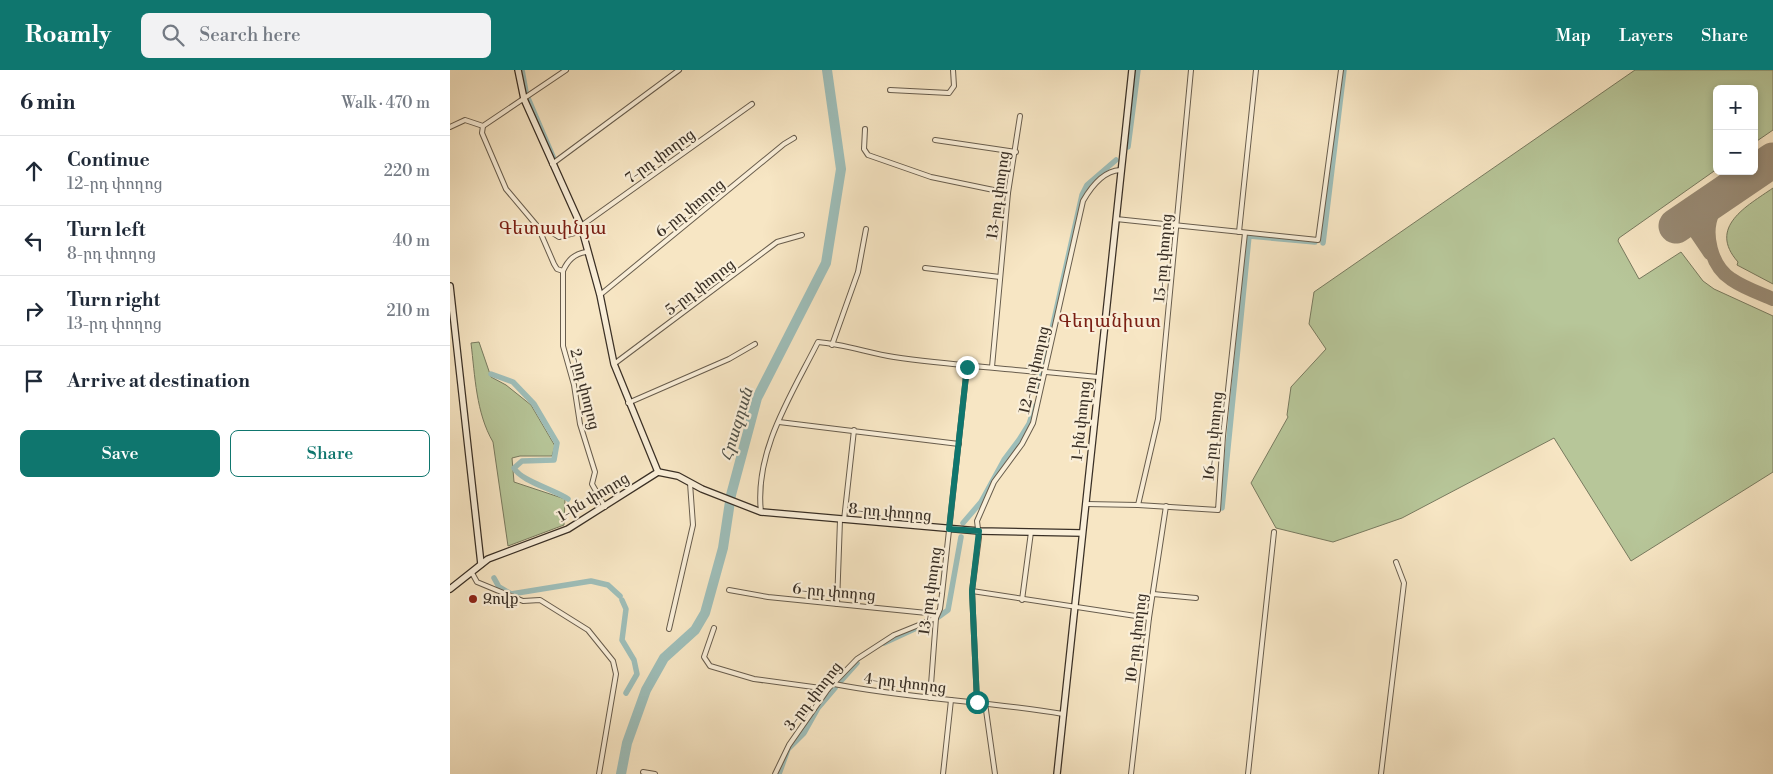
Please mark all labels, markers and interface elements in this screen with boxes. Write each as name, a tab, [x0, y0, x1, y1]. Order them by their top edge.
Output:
search box	[141, 13, 491, 58]
text: Roamly	[25, 20, 111, 50]
icon: search	[159, 21, 187, 49]
text: Search here	[199, 23, 301, 47]
text: Map	[1556, 24, 1591, 47]
text: Layers	[1619, 24, 1673, 47]
text: Share	[1701, 24, 1748, 47]
map controls	[1713, 85, 1758, 175]
button: +	[1713, 85, 1758, 130]
text: 6 min	[20, 90, 75, 116]
text: Walk · 470 m	[342, 93, 430, 113]
street label: 7-րդ փողոց	[622, 125, 699, 188]
button: −	[1713, 130, 1758, 175]
text: Continue	[67, 148, 150, 172]
street label: 13-րդ փողոց	[983, 150, 1014, 240]
icon: ahead	[20, 157, 48, 185]
text: 220 m	[384, 161, 430, 181]
text: 12-րդ փողոց	[67, 174, 163, 194]
street label: 6-րդ փողոց	[652, 175, 729, 242]
street label: 15-րդ փողոց	[1150, 213, 1177, 303]
district label: Գետափնյա	[499, 217, 607, 240]
text: Turn left	[67, 218, 146, 242]
icon: left	[20, 227, 48, 255]
text: 40 m	[393, 231, 430, 251]
text: 8-րդ փողոց	[67, 244, 156, 264]
street label: 5-րդ փողոց	[662, 255, 739, 320]
text: Turn right	[67, 288, 160, 312]
icon: right	[20, 297, 48, 325]
text: 210 m	[386, 301, 430, 321]
district label: Գեղանիստ	[1058, 310, 1162, 333]
text: 13-րդ փողոց	[67, 314, 162, 334]
street label: 12-րդ փողոց	[1015, 324, 1054, 416]
street label: 2-րդ փողոց	[565, 347, 604, 432]
route end	[956, 356, 979, 379]
icon: arrive	[20, 367, 48, 395]
text: Arrive at destination	[67, 369, 250, 393]
street label: 1-ին փողոց	[1068, 380, 1095, 462]
water label: Հրազդան	[716, 385, 758, 463]
street label: 16-րդ փողոց	[1199, 391, 1228, 481]
button: Save	[20, 430, 220, 477]
button: Share	[230, 430, 430, 477]
street label: 1-ին փողոց	[554, 469, 632, 526]
street label: 8-րդ փողոց	[848, 499, 932, 526]
street label: 13-րդ փողոց	[915, 546, 946, 636]
street label: 6-րդ փողոց	[792, 579, 876, 606]
place label: Զովք	[483, 590, 519, 609]
street label: 10-րդ փողոց	[1122, 592, 1151, 684]
marker: Զովք	[467, 593, 479, 605]
street label: 3-րդ փողոց	[781, 658, 846, 735]
street label: 4-րդ փողոց	[863, 669, 947, 698]
route start	[966, 691, 989, 714]

